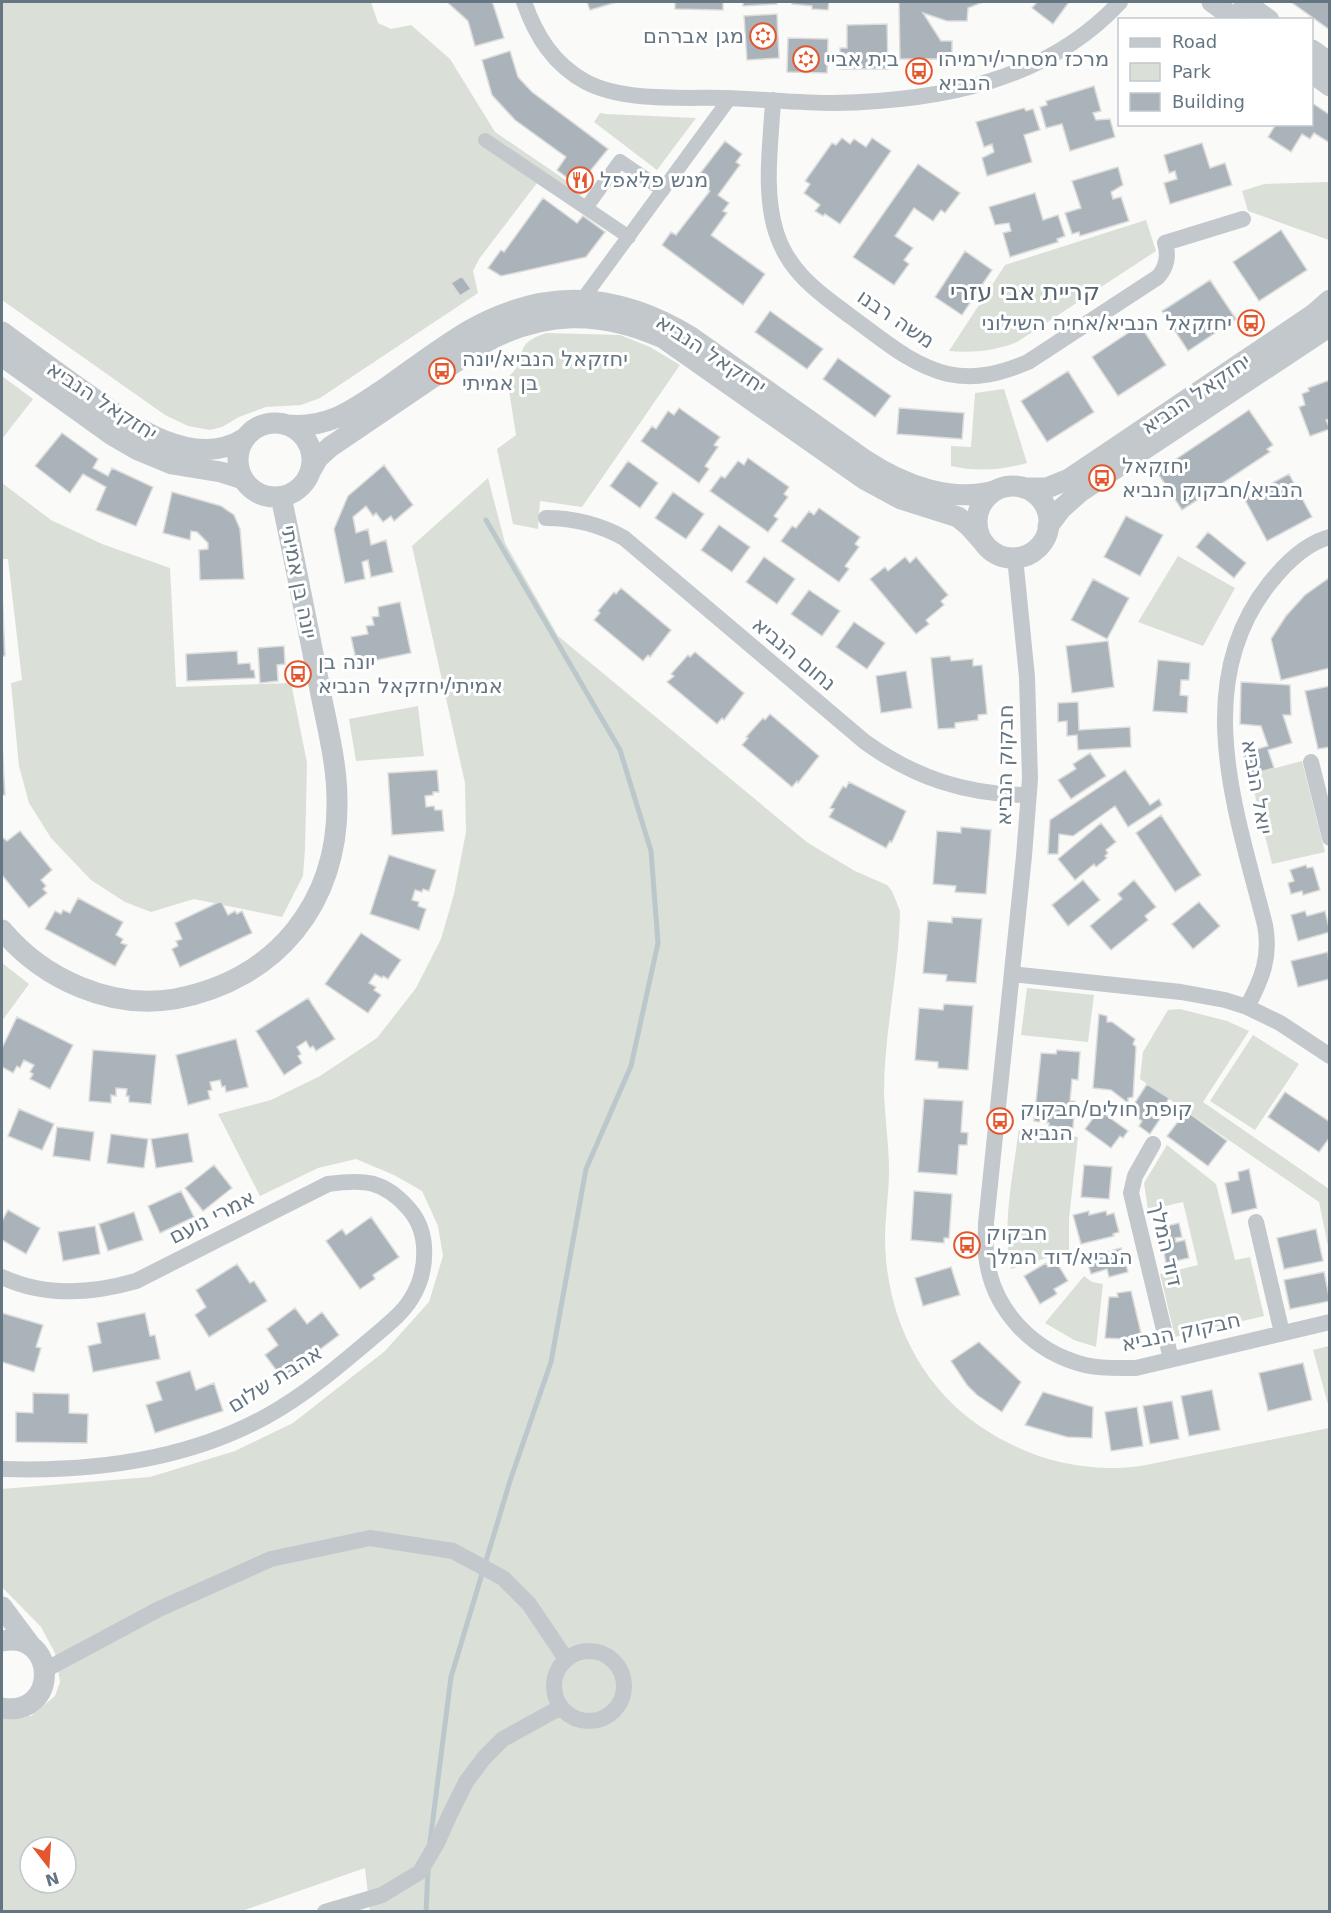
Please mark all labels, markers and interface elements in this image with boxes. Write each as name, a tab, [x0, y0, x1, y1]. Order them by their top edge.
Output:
legend	[1118, 18, 1313, 126]
synagogue icon: מגן אברהם	[748, 21, 778, 51]
place label: מגן אברהם	[643, 24, 744, 48]
text: Road	[1172, 31, 1217, 52]
synagogue icon: בית אביי	[791, 44, 821, 74]
place label: בית אביי	[826, 47, 899, 71]
place label: מרכז מסחרי/ירמיהו הנביא	[938, 47, 1109, 95]
bus stop icon: מרכז מסחרי/ירמיהו הנביא	[904, 56, 934, 86]
text: Park	[1172, 61, 1211, 82]
text: Building	[1172, 91, 1245, 112]
restaurant icon: מנש פלאפל	[565, 165, 595, 195]
place label: מנש פלאפל	[600, 168, 708, 192]
district label: קריית אבי עזרי	[950, 278, 1100, 306]
street label: משה רבנו	[853, 285, 939, 353]
bus stop icon: יחזקאל הנביא/אחיה השילוני	[1236, 308, 1266, 338]
street label: יחזקאל הנביא	[652, 310, 770, 398]
place label: יחזקאל הנביא/אחיה השילוני	[982, 311, 1232, 335]
place label: יחזקאל הנביא/יונה בן אמיתי	[462, 347, 628, 395]
street label: יחזקאל הנביא	[1137, 349, 1255, 439]
bus stop icon: יחזקאל הנביא/יונה בן אמיתי	[427, 356, 457, 386]
street label: יחזקאל הנביא	[43, 357, 161, 445]
place label: יחזקאל הנביא/חבקוק הנביא	[1122, 454, 1303, 502]
bus stop icon: יחזקאל הנביא/חבקוק הנביא	[1087, 463, 1117, 493]
street label: יונה בן אמיתי	[276, 523, 322, 641]
street label: נחום הנביא	[747, 612, 841, 696]
place label: יונה בן אמיתי/יחזקאל הנביא	[318, 650, 503, 698]
bus stop icon: יונה בן אמיתי/יחזקאל הנביא	[283, 659, 313, 689]
street label: חבקוק הנביא	[992, 704, 1018, 826]
street label: יואל הנביא	[1237, 738, 1277, 836]
place label: קופת חולים/חבקוק הנביא	[1020, 1097, 1193, 1145]
bus stop icon: קופת חולים/חבקוק הנביא	[985, 1106, 1015, 1136]
street label: אמרי נועם	[165, 1185, 259, 1249]
street label: דוד המלך	[1145, 1199, 1187, 1289]
place label: חבקוק הנביא/דוד המלך	[986, 1221, 1133, 1269]
bus stop icon: חבקוק הנביא/דוד המלך	[952, 1230, 982, 1260]
street label: חבקוק הנביא	[1119, 1308, 1243, 1356]
street label: אהבת שלום	[223, 1341, 327, 1417]
north arrow	[18, 1835, 78, 1895]
text: N	[43, 1868, 61, 1890]

